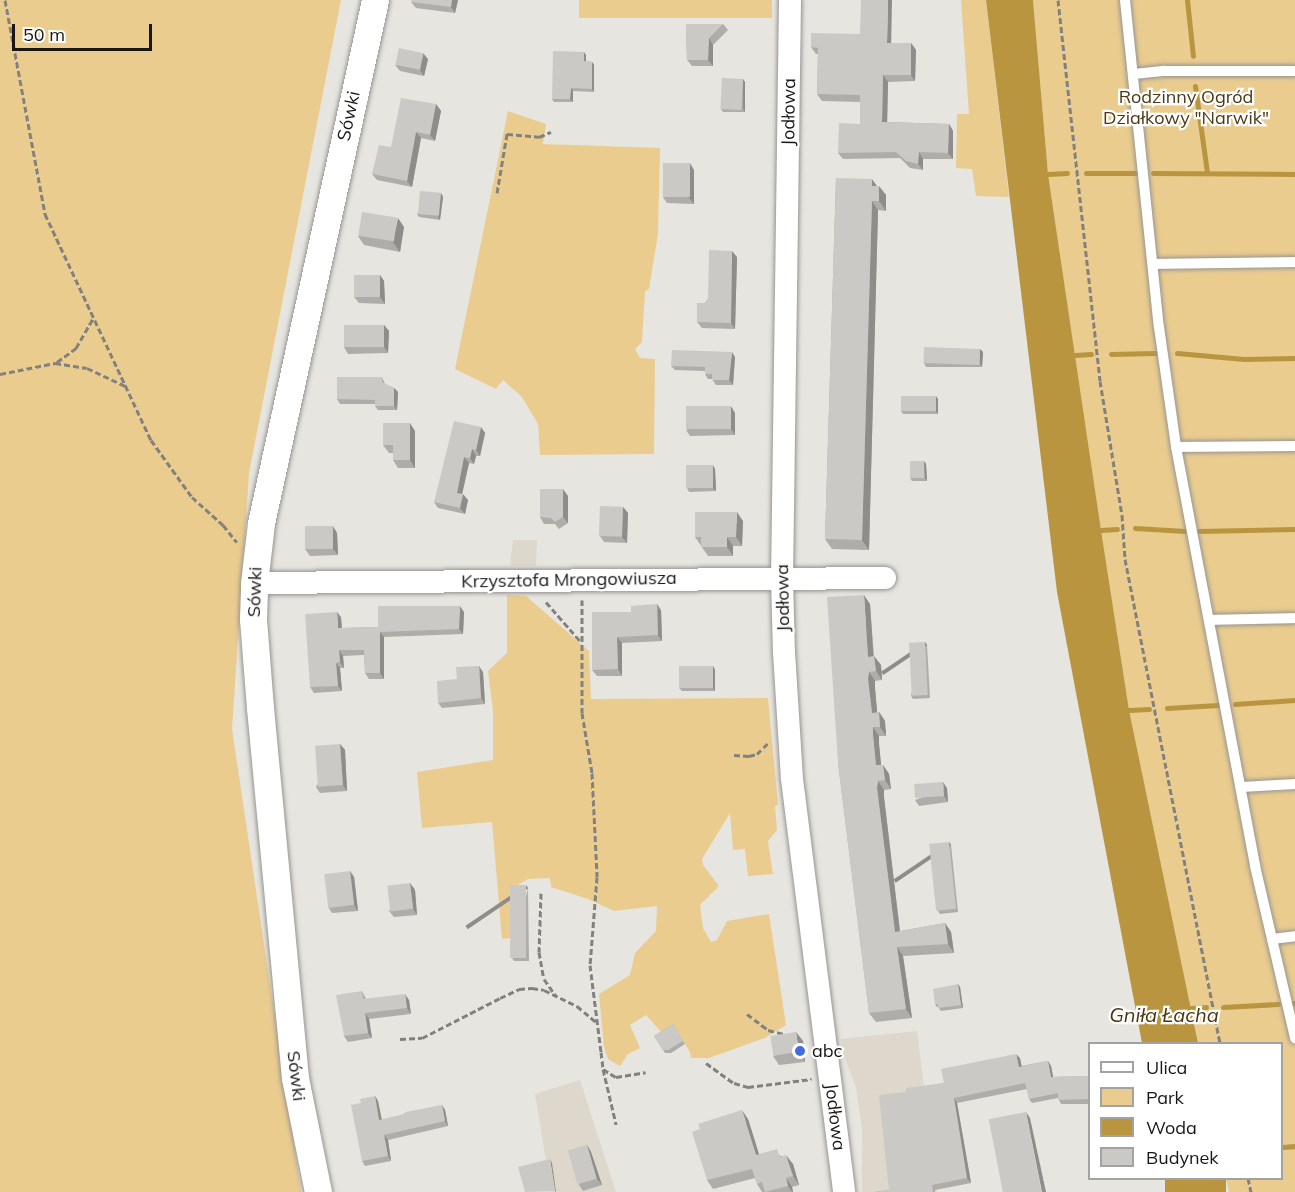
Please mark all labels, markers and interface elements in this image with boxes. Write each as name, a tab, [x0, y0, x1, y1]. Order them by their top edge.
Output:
scale bar	[15, 12, 154, 50]
text: 50 m	[23, 23, 65, 46]
street label: Jodłowa	[778, 78, 800, 146]
park label: Rodzinny Ogród Działkowy "Narwik"	[1103, 87, 1269, 130]
street label: Sówki	[333, 89, 365, 143]
street label: Jodłowa	[772, 564, 794, 632]
street label: Sówki	[243, 566, 267, 618]
street label: Krzysztofa Mrongowiusza	[461, 567, 677, 593]
water label: Gniła Łacha	[1109, 1002, 1219, 1026]
place label: abc	[812, 1040, 843, 1062]
legend	[1088, 1042, 1283, 1180]
marker: abc	[793, 1044, 807, 1058]
street label: Sówki	[282, 1050, 310, 1102]
text: Ulica	[1146, 1056, 1187, 1079]
street label: Jodłowa	[820, 1082, 850, 1152]
text: Park	[1146, 1086, 1184, 1109]
text: Woda	[1146, 1116, 1197, 1139]
text: Budynek	[1146, 1146, 1219, 1169]

